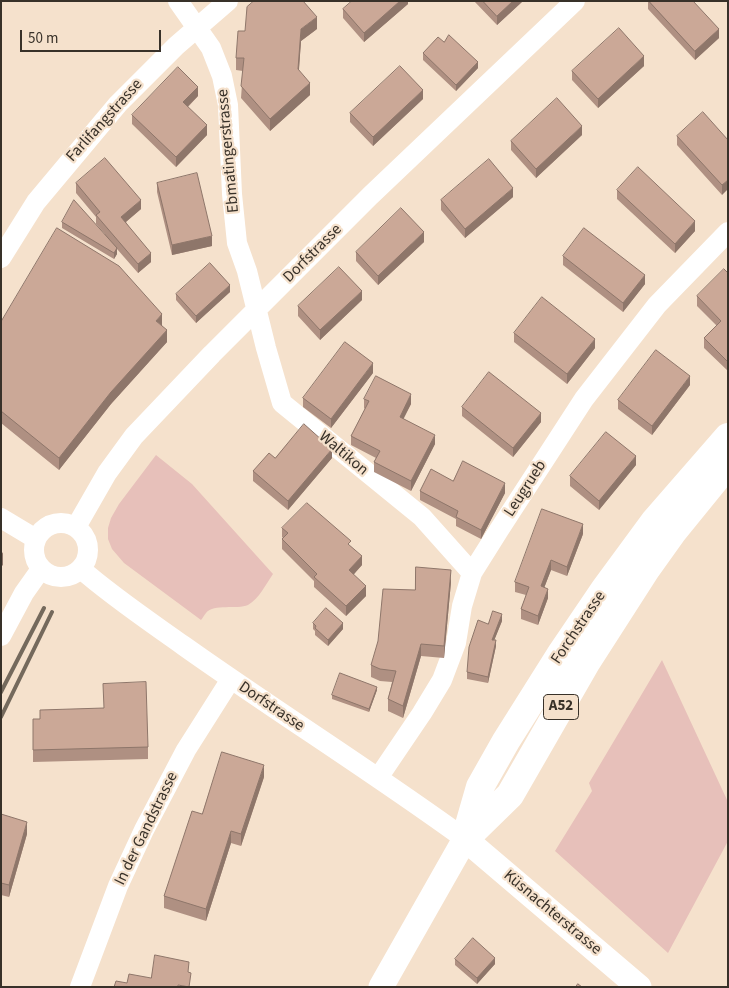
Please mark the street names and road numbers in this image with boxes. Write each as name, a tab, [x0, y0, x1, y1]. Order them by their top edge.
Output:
street label: Farlifangstrasse	[63, 76, 147, 166]
street label: Ebmatingerstrasse	[214, 88, 244, 214]
street label: Dorfstrasse	[280, 221, 346, 287]
street label: Waltikon	[314, 428, 372, 480]
street label: Leugrueb	[501, 457, 551, 521]
street label: Forchstrasse	[548, 588, 610, 668]
street label: Dorfstrasse	[235, 678, 307, 736]
road number: A52	[544, 694, 578, 720]
street label: In der Gandstrasse	[111, 769, 183, 889]
street label: Küsnachterstrasse	[499, 866, 605, 960]

